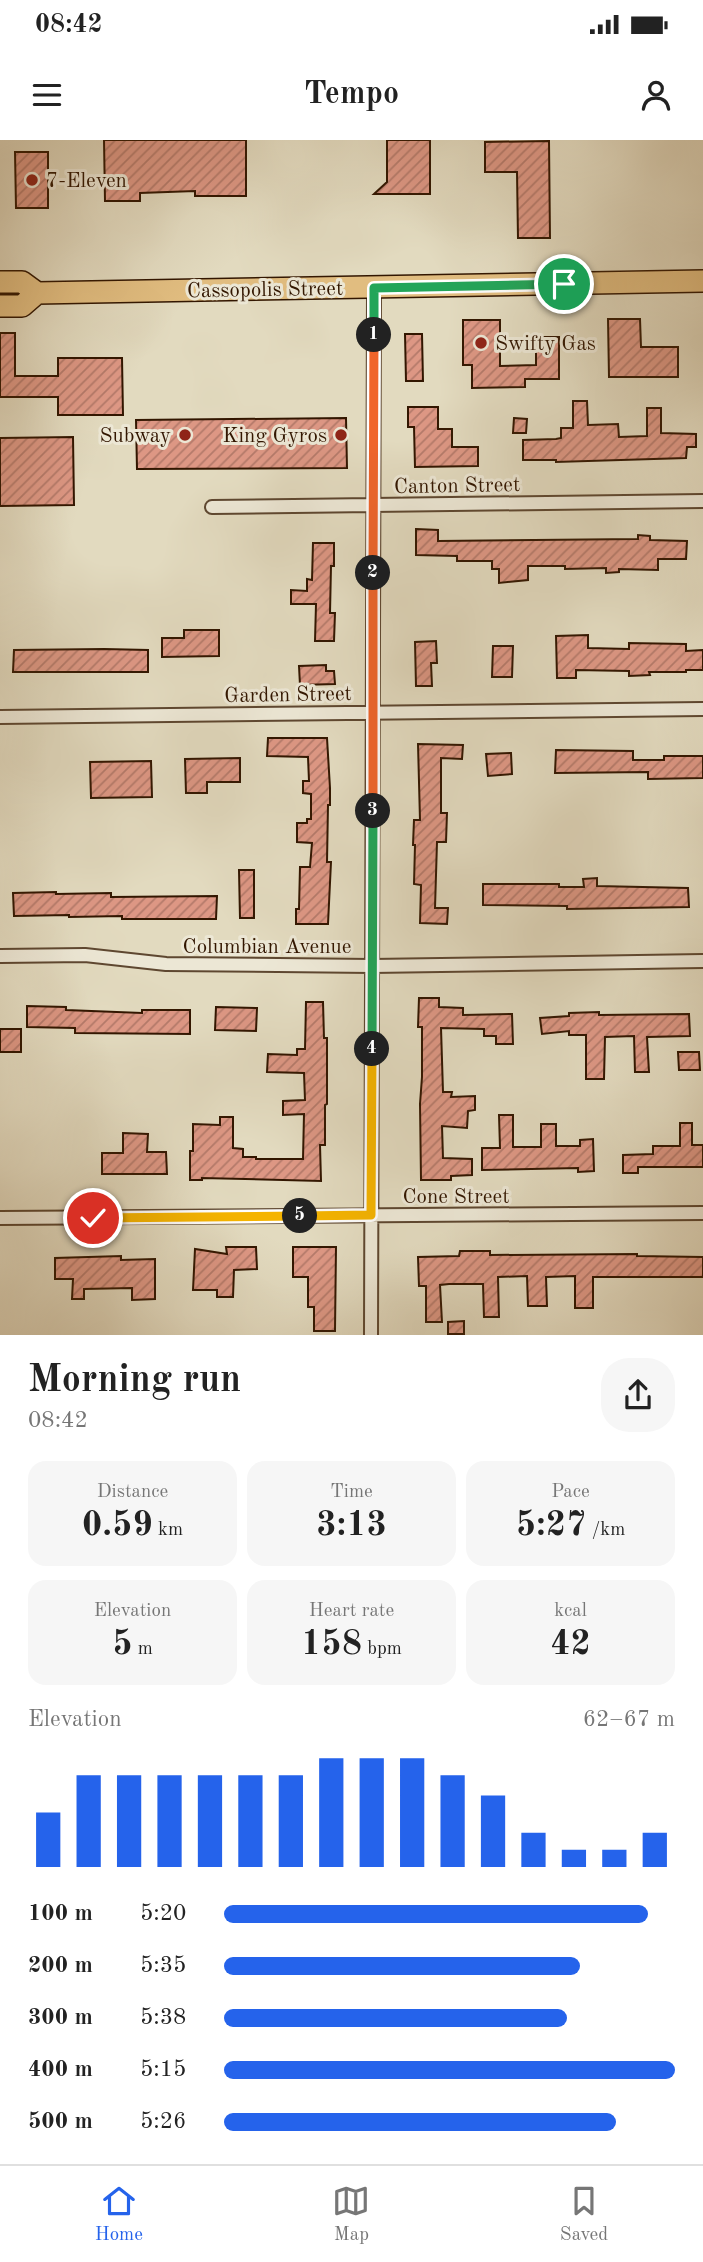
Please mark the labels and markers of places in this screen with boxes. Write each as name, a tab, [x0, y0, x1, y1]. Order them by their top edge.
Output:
place label: 7-Eleven	[46, 171, 127, 192]
marker: 7-Eleven	[24, 172, 40, 188]
pin	[534, 254, 594, 314]
pin: 1	[356, 318, 392, 352]
place label: Swifty Gas	[495, 334, 596, 355]
marker: Swifty Gas	[473, 335, 489, 351]
place label: Subway	[100, 426, 171, 447]
place label: King Gyros	[223, 426, 327, 447]
marker: Subway	[177, 427, 193, 443]
marker: King Gyros	[333, 427, 349, 443]
pin: 2	[356, 556, 390, 590]
pin: 3	[356, 794, 390, 828]
pin: 4	[354, 1032, 390, 1066]
pin	[63, 1188, 123, 1248]
pin: 5	[282, 1198, 318, 1234]

